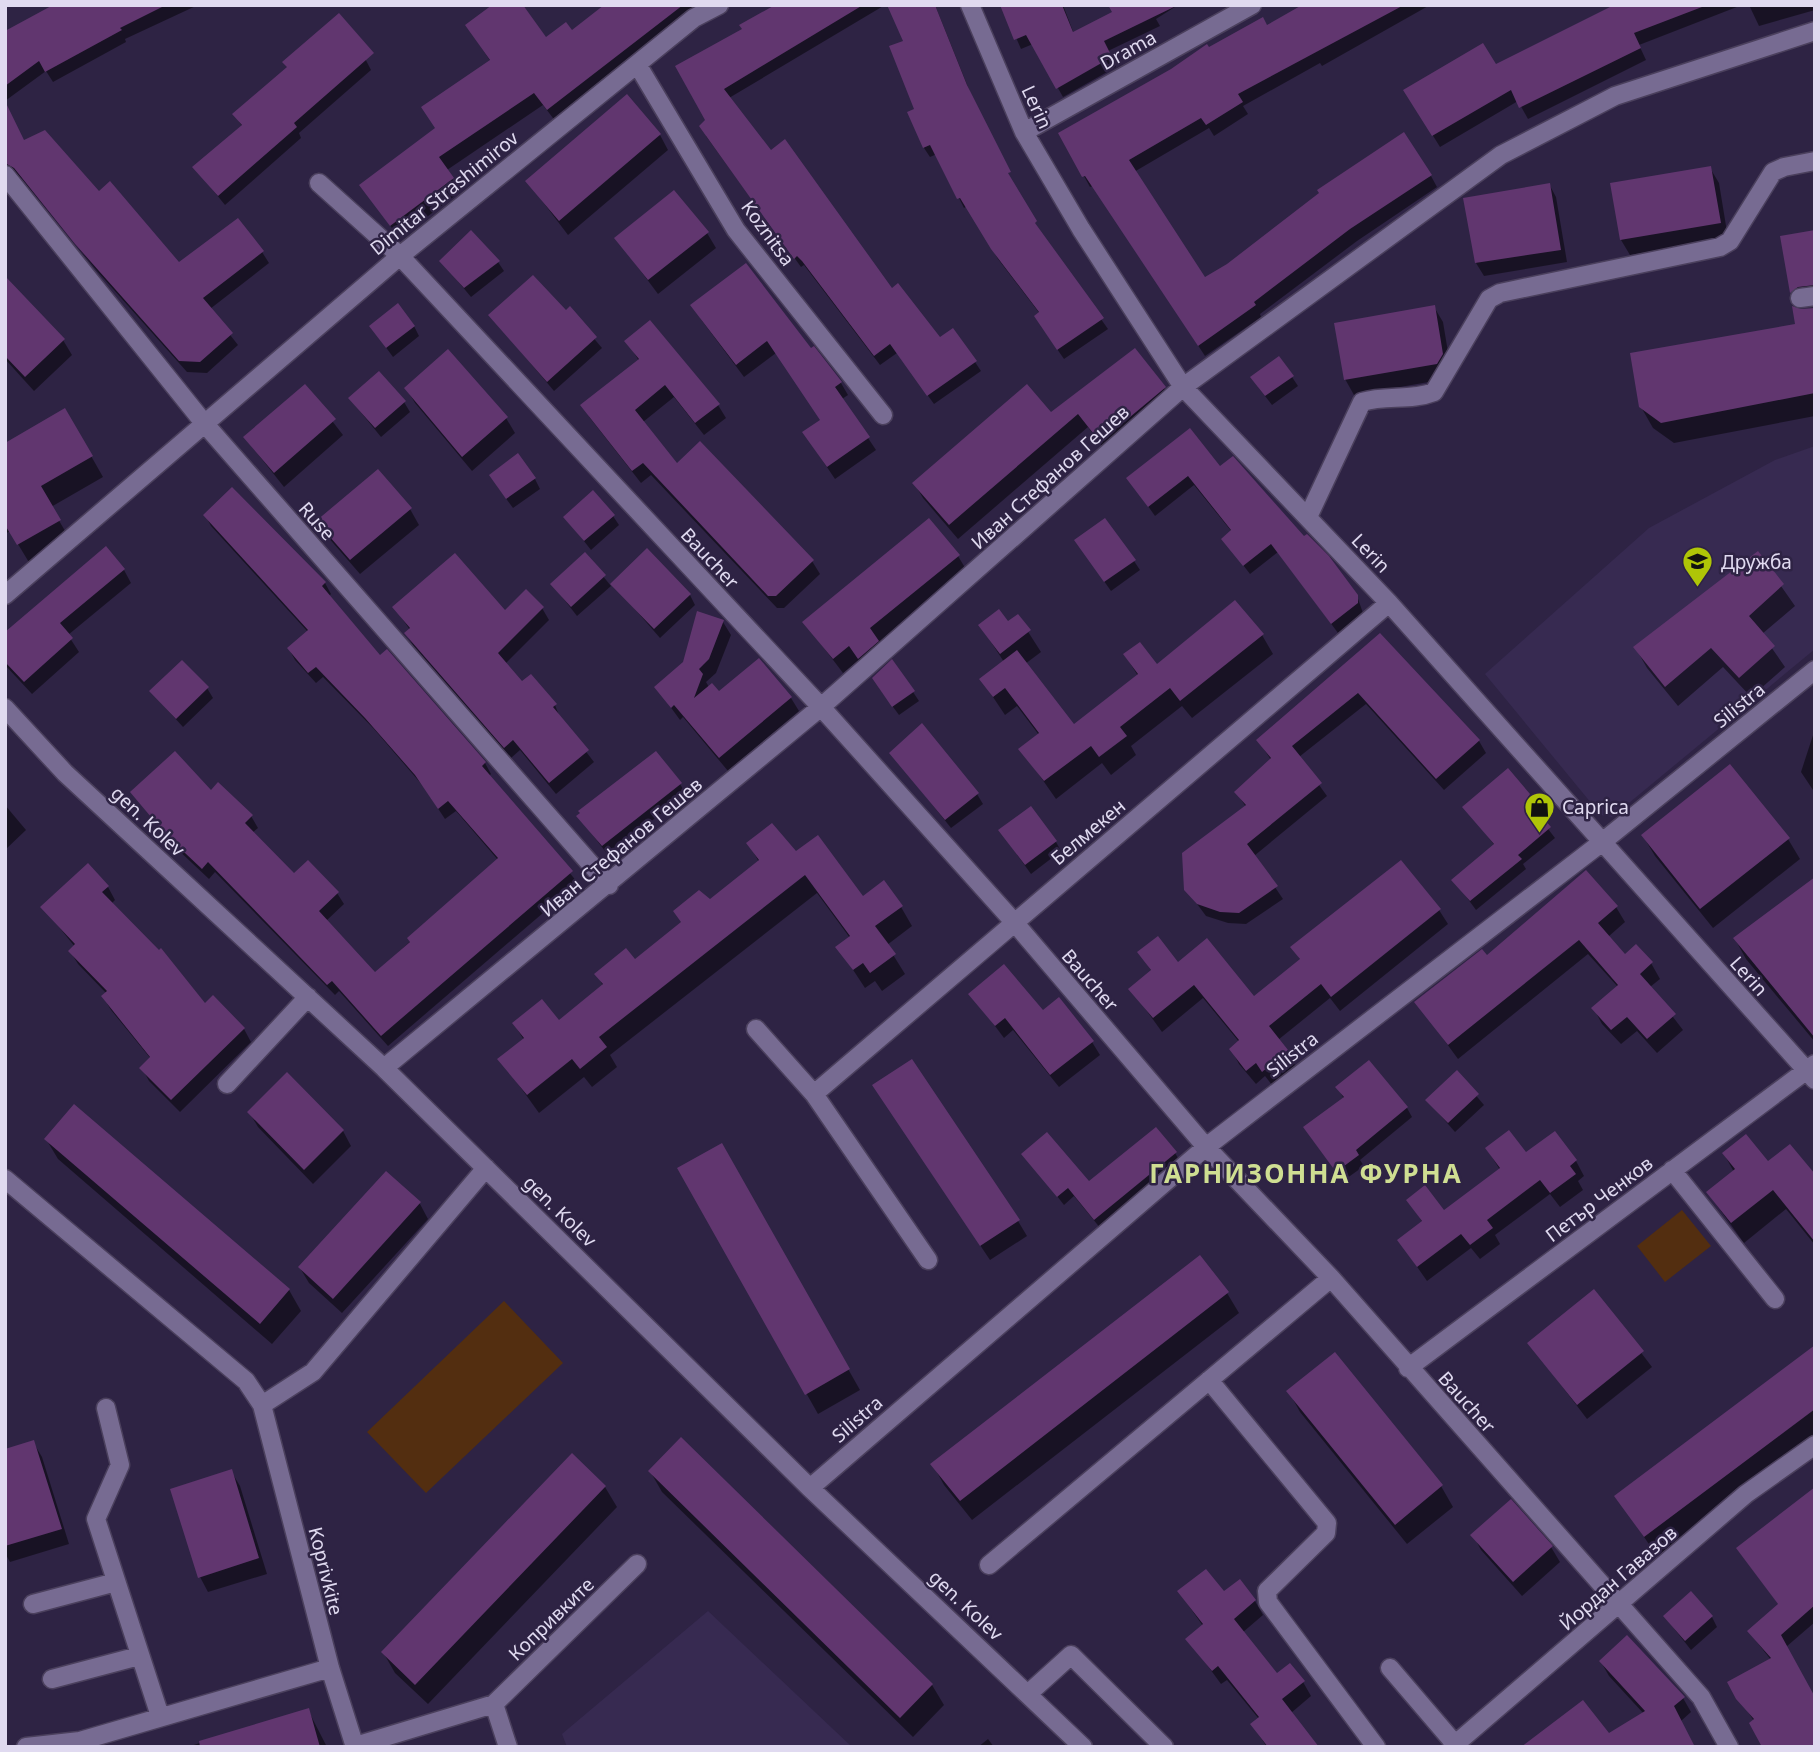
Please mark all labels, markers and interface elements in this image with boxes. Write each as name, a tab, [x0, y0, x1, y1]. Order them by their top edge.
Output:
street label: Drama	[1095, 24, 1161, 76]
street label: Lerin	[1016, 81, 1058, 133]
street label: Dimitar Strashimirov	[364, 125, 524, 261]
street label: Koznitsa	[735, 195, 801, 271]
street label: Иван Стефанов Гешев	[965, 399, 1135, 555]
street label: Ruse	[293, 496, 341, 546]
street label: Baucher	[675, 522, 745, 594]
street label: Lerin	[1346, 528, 1396, 578]
school or university icon: Дружба	[1681, 545, 1715, 589]
place label: Дружба	[1721, 549, 1792, 575]
street label: Silistra	[1708, 676, 1770, 734]
street label: Иван Стефанов Гешев	[534, 771, 708, 923]
street label: gen. Kolev	[105, 780, 191, 862]
shop icon: Caprica	[1522, 790, 1556, 834]
street label: Белмекен	[1045, 793, 1131, 871]
place label: Caprica	[1562, 794, 1629, 820]
street label: Baucher	[1056, 943, 1124, 1017]
street label: Lerin	[1724, 951, 1774, 1001]
street label: Silistra	[1261, 1026, 1323, 1082]
street label: Петър Ченков	[1540, 1150, 1658, 1248]
district label: ГАРНИЗОННА ФУРНА	[1149, 1155, 1463, 1191]
street label: gen. Kolev	[518, 1170, 602, 1253]
street label: Baucher	[1433, 1366, 1502, 1438]
street label: Silistra	[826, 1390, 888, 1448]
street label: Йордан Гавазов	[1554, 1520, 1682, 1636]
street label: Koprivkite	[303, 1524, 349, 1618]
street label: gen. Kolev	[923, 1564, 1009, 1646]
street label: Копривките	[503, 1572, 599, 1666]

